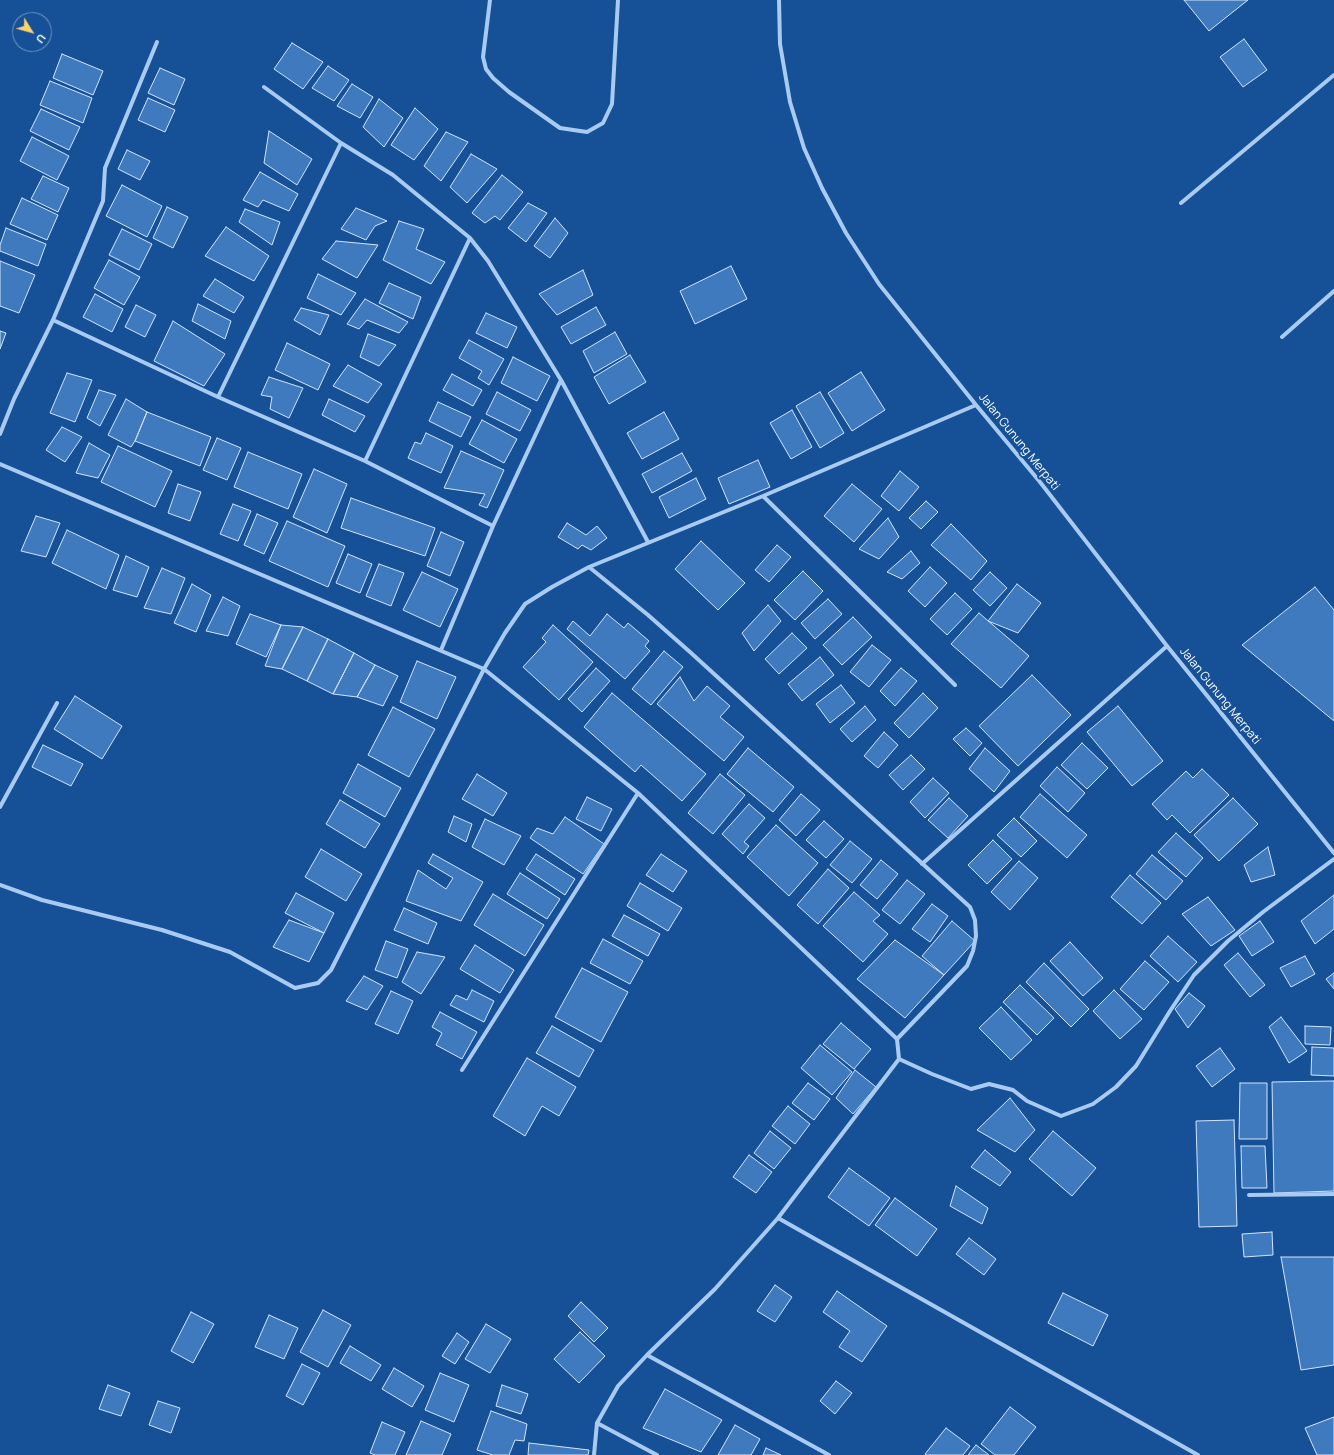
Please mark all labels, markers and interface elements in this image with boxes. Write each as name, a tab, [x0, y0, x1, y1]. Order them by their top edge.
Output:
north arrow	[12, 12, 52, 52]
text: U	[33, 31, 50, 47]
street label: Jalan Gunung Merpati	[975, 391, 1063, 493]
street label: Jalan Gunung Merpati	[1176, 645, 1264, 747]

